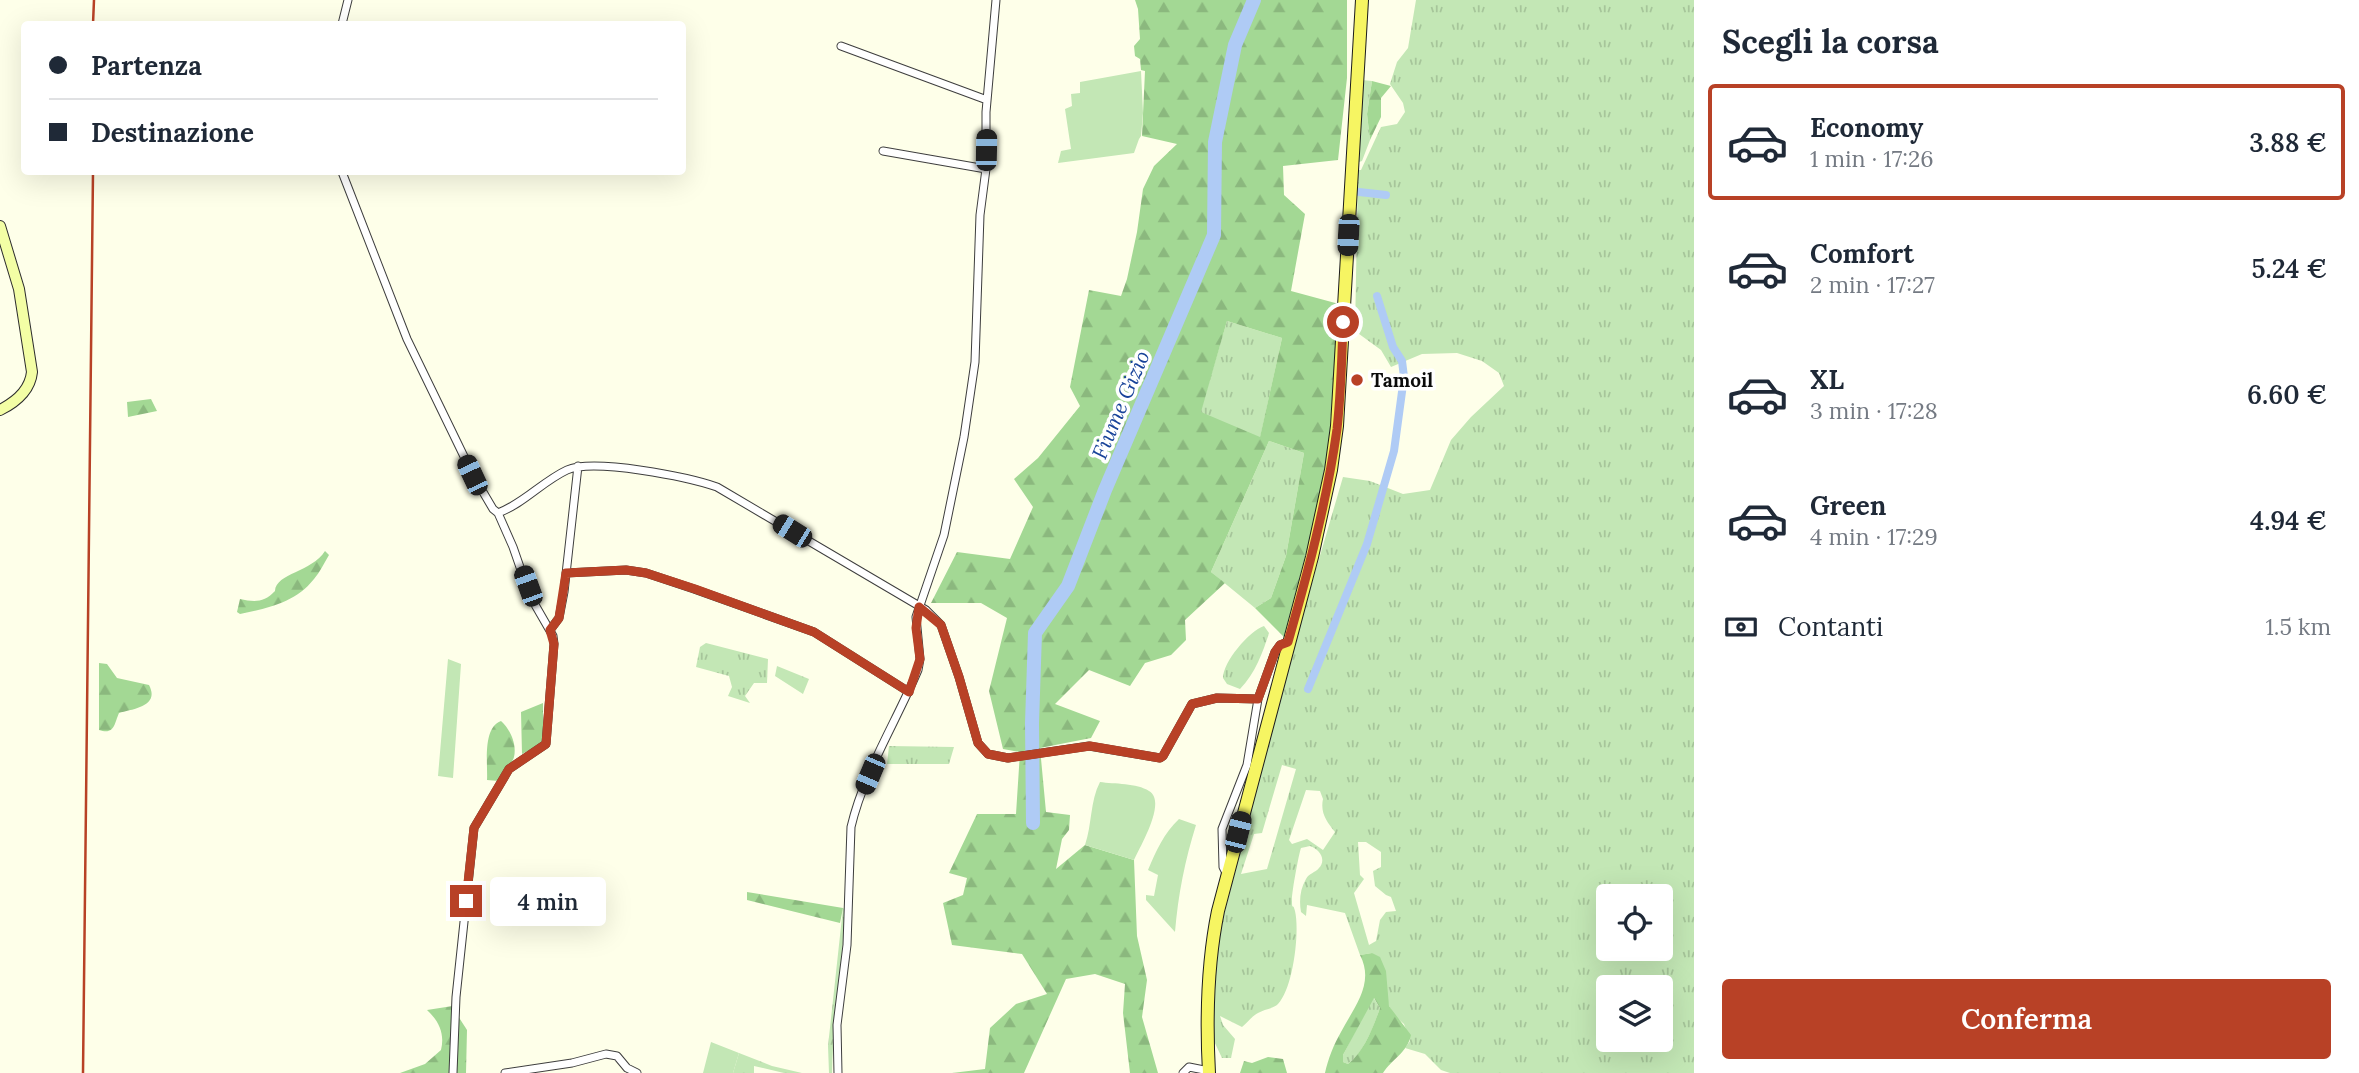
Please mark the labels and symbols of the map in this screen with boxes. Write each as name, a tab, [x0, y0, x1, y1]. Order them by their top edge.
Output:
car	[976, 129, 997, 171]
car	[1337, 213, 1360, 257]
route start	[1327, 306, 1359, 338]
water label: Fiume Gizio	[1086, 346, 1156, 463]
place label: Tamoil	[1371, 368, 1433, 392]
marker: Tamoil	[1349, 372, 1365, 388]
car	[454, 452, 491, 498]
car	[769, 511, 816, 551]
car	[511, 563, 546, 609]
car	[853, 751, 888, 797]
car	[1223, 809, 1254, 855]
callout: 4 min	[490, 876, 606, 926]
route end	[450, 885, 482, 917]

